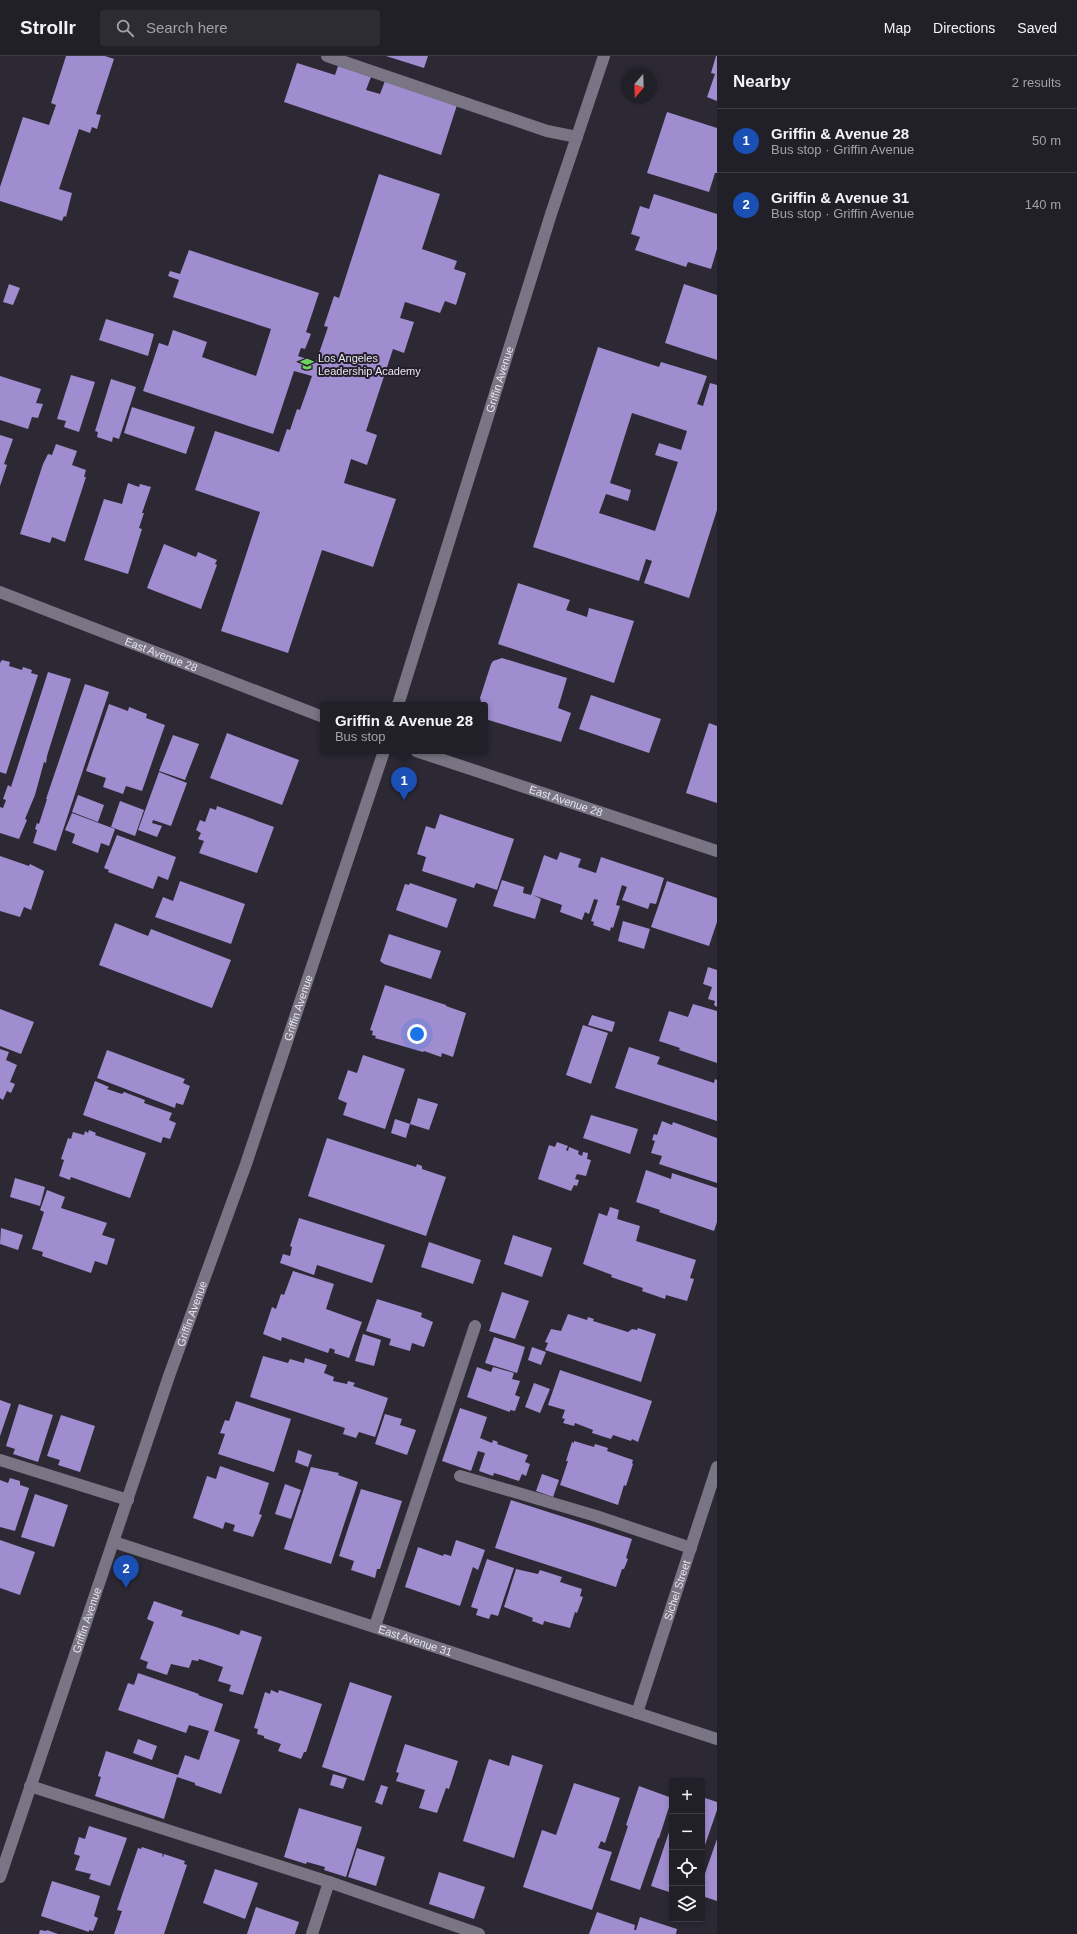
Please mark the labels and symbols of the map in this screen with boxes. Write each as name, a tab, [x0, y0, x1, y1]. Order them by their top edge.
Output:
north arrow	[621, 68, 657, 104]
street label: Griffin Avenue	[483, 345, 515, 414]
place label: Los Angeles Leadership Academy	[318, 352, 421, 377]
school or university icon: Los Angeles Leadership Academy	[299, 356, 315, 372]
street label: East Avenue 28	[123, 635, 199, 674]
pin: 1	[391, 767, 417, 800]
street label: East Avenue 28	[528, 783, 604, 819]
street label: Griffin Avenue	[282, 973, 315, 1042]
your location	[407, 1024, 427, 1044]
street label: Griffin Avenue	[174, 1279, 209, 1348]
pin: 2	[113, 1555, 139, 1588]
street label: Sichel Street	[662, 1559, 692, 1622]
street label: Griffin Avenue	[70, 1586, 103, 1655]
street label: East Avenue 31	[377, 1623, 454, 1658]

